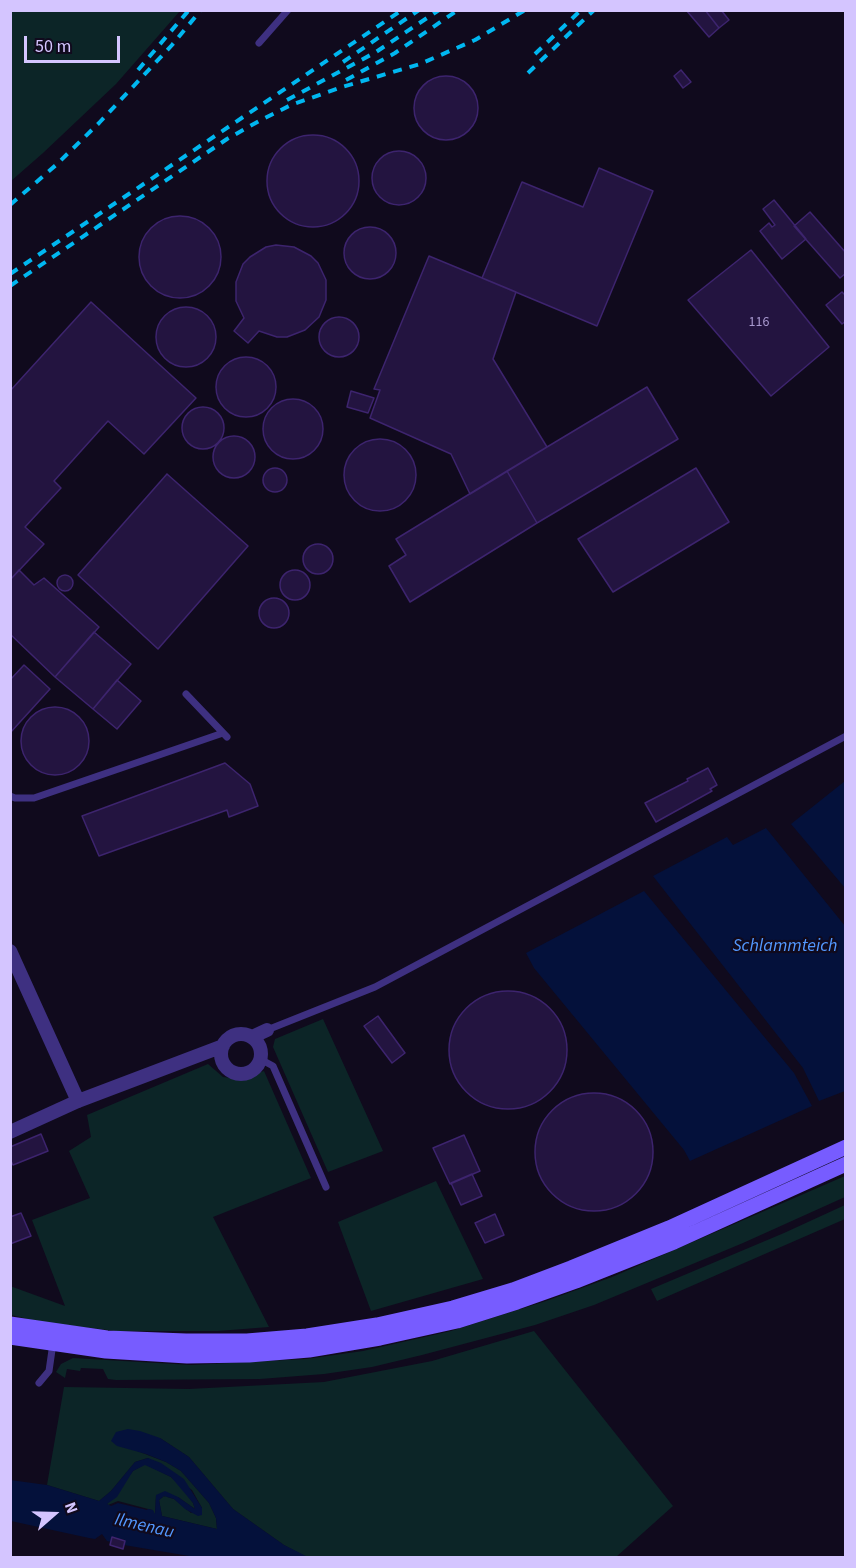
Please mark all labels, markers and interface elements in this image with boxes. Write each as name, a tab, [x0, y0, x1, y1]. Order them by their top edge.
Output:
scale bar	[27, 24, 123, 62]
text: 50 m	[35, 34, 71, 59]
house number: 116	[749, 315, 769, 331]
water label: Schlammteich	[732, 936, 838, 958]
north arrow	[24, 1484, 84, 1544]
text: N	[59, 1499, 83, 1517]
water label: Ilmenau	[112, 1510, 176, 1544]

